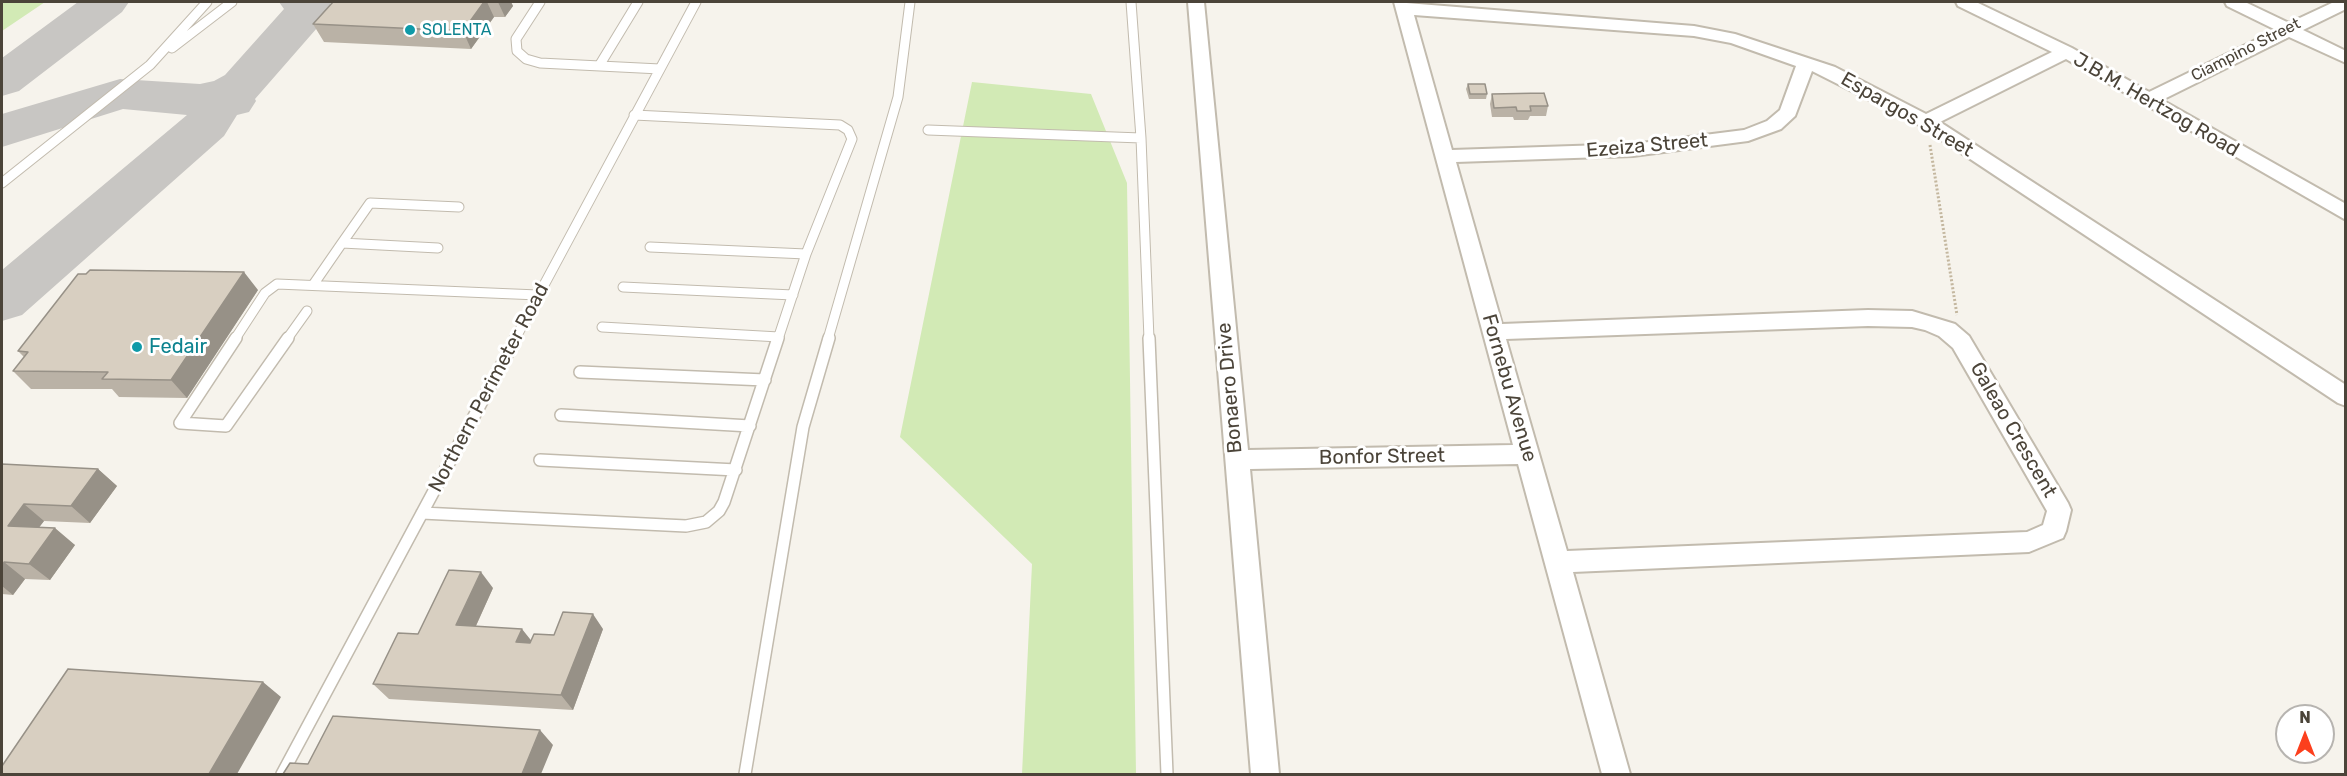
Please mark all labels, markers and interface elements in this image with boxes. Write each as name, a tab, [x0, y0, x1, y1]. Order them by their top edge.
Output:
street label: Ciampino Street	[2188, 14, 2304, 86]
place label: SOLENTA	[422, 20, 491, 40]
marker: SOLENTA	[403, 23, 417, 37]
street label: J.B.M. Hertzog Road	[2069, 48, 2243, 162]
street label: Espargos Street	[1836, 67, 1978, 163]
street label: Ezeiza Street	[1585, 129, 1709, 163]
street label: Northern Perimeter Road	[424, 280, 554, 496]
street label: Fornebu Avenue	[1476, 311, 1542, 465]
street label: Bonaero Drive	[1212, 322, 1248, 454]
place label: Fedair	[149, 335, 207, 359]
marker: Fedair	[130, 340, 144, 354]
street label: Galeao Crescent	[1965, 358, 2061, 502]
street label: Bonfor Street	[1319, 444, 1445, 470]
north arrow	[2275, 704, 2335, 764]
text: N	[2299, 708, 2311, 727]

